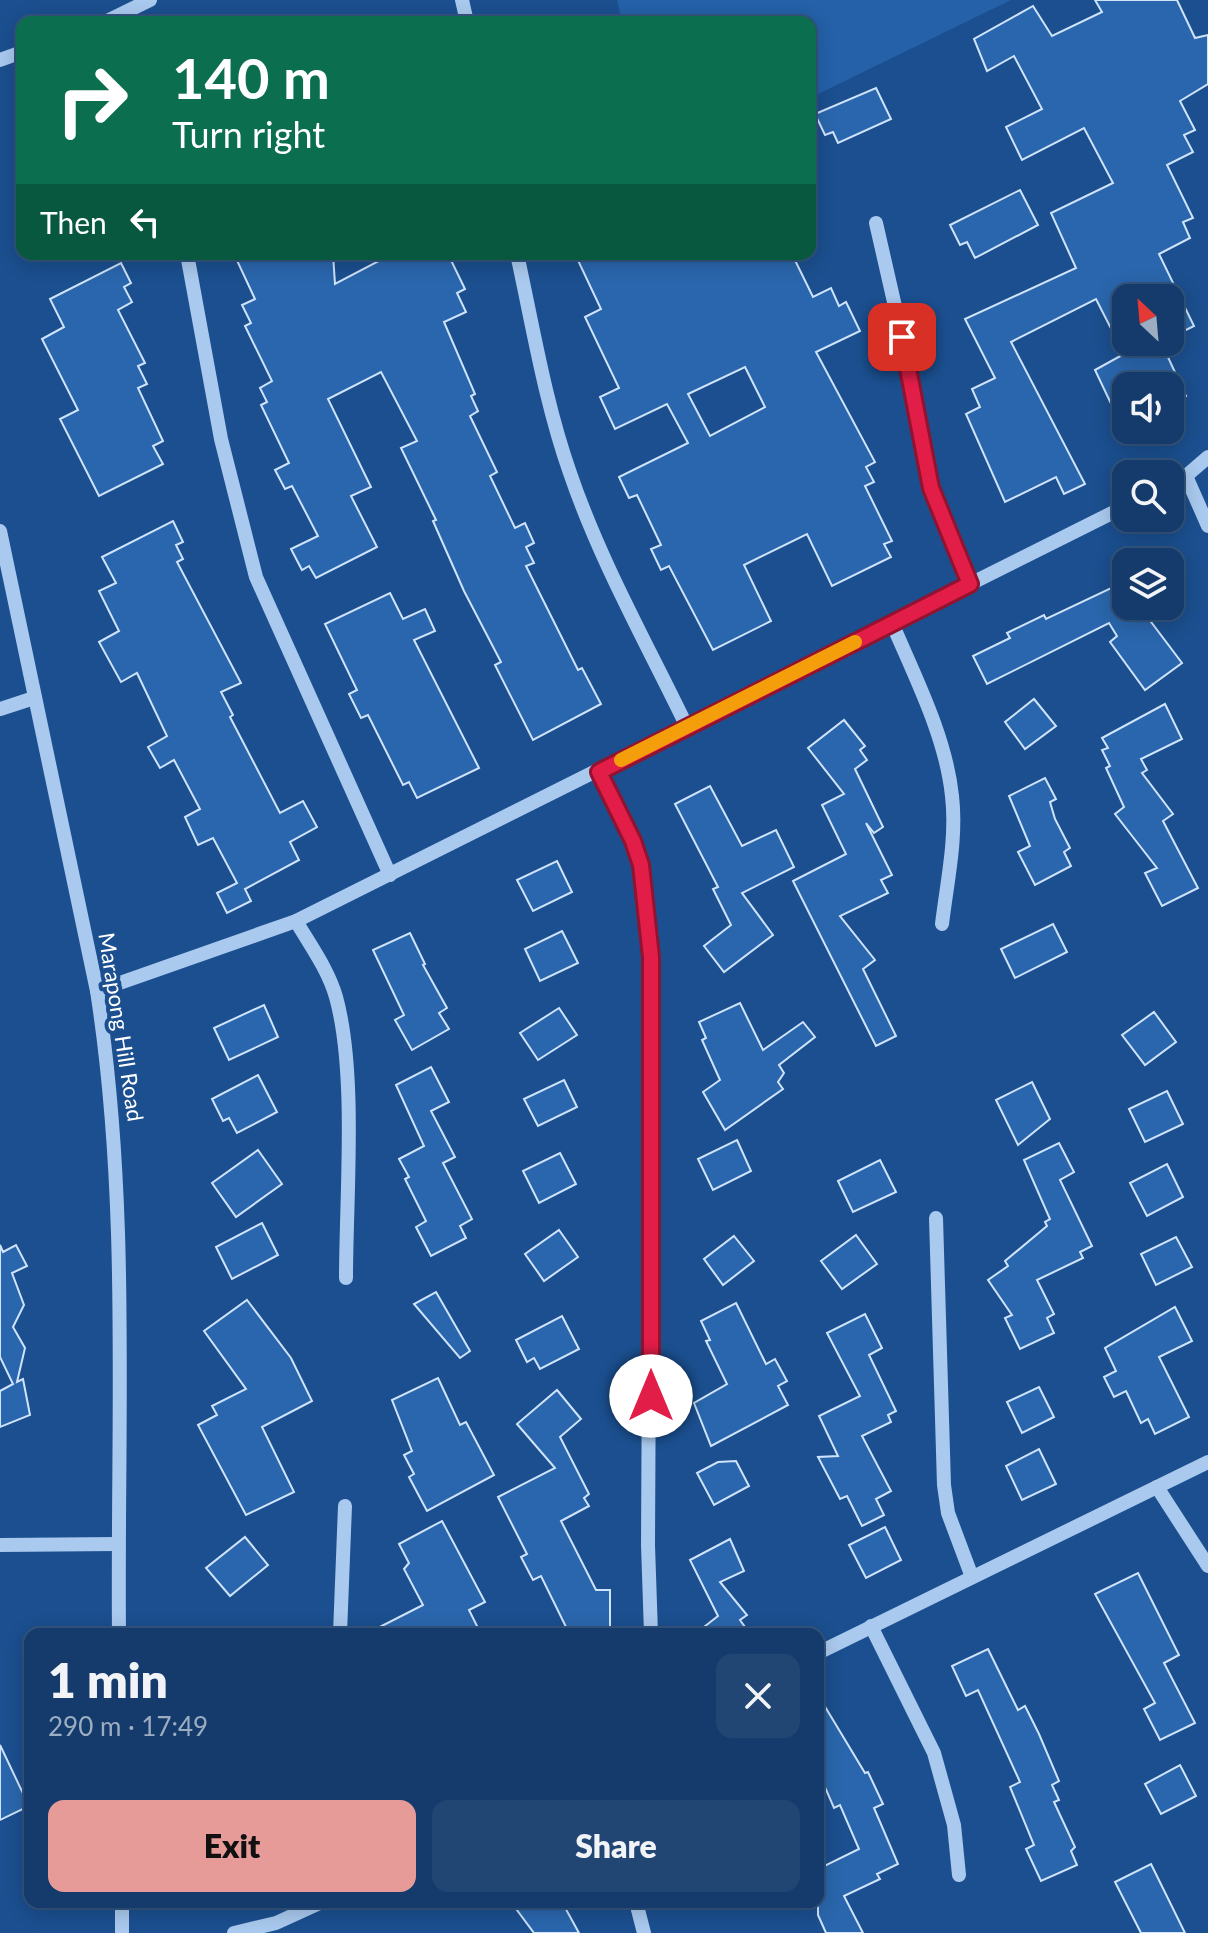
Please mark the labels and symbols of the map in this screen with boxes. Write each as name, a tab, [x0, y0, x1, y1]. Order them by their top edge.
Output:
north arrow	[1112, 284, 1184, 356]
pin	[868, 303, 936, 371]
street label: Marapong Hill Road	[93, 931, 150, 1123]
position arrow	[609, 1354, 693, 1438]

